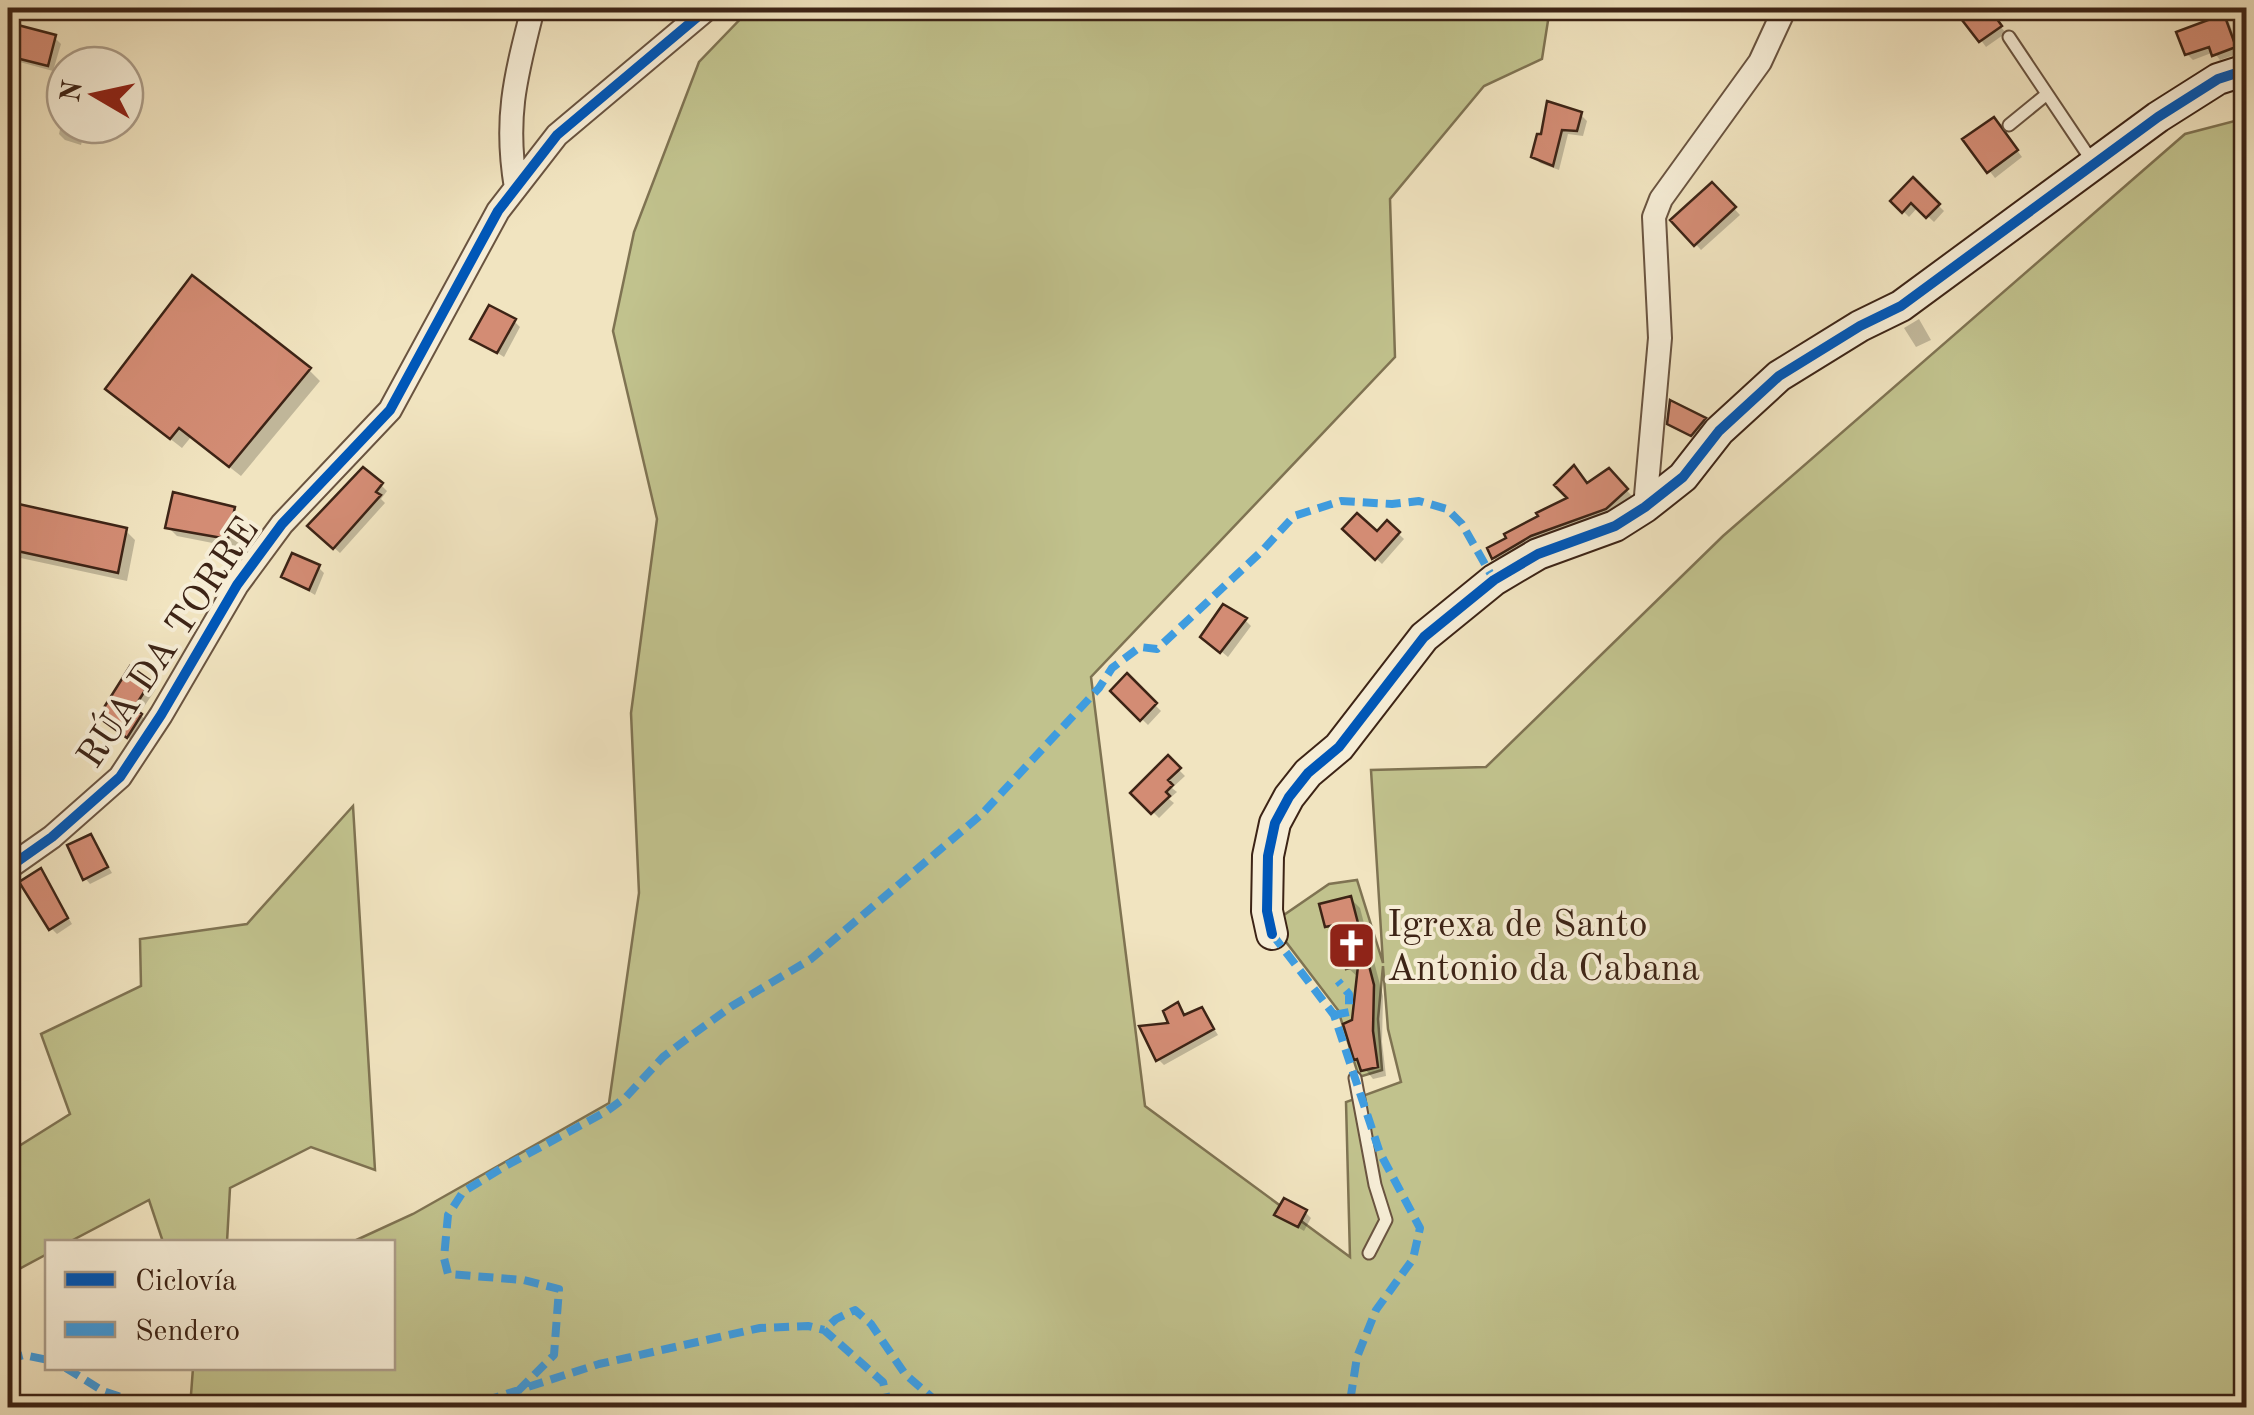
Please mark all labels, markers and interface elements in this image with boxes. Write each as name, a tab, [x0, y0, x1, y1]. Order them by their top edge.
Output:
north arrow	[45, 45, 145, 145]
text: N	[58, 78, 89, 104]
street label: RÚA DA TORRE	[65, 507, 267, 776]
place label: Igrexa de Santo Antonio da Cabana	[1387, 907, 1700, 989]
church icon: Igrexa de Santo Antonio da Cabana	[1326, 919, 1378, 971]
legend	[45, 1240, 395, 1370]
text: Ciclovía	[135, 1267, 237, 1297]
text: Sendero	[135, 1317, 240, 1347]

